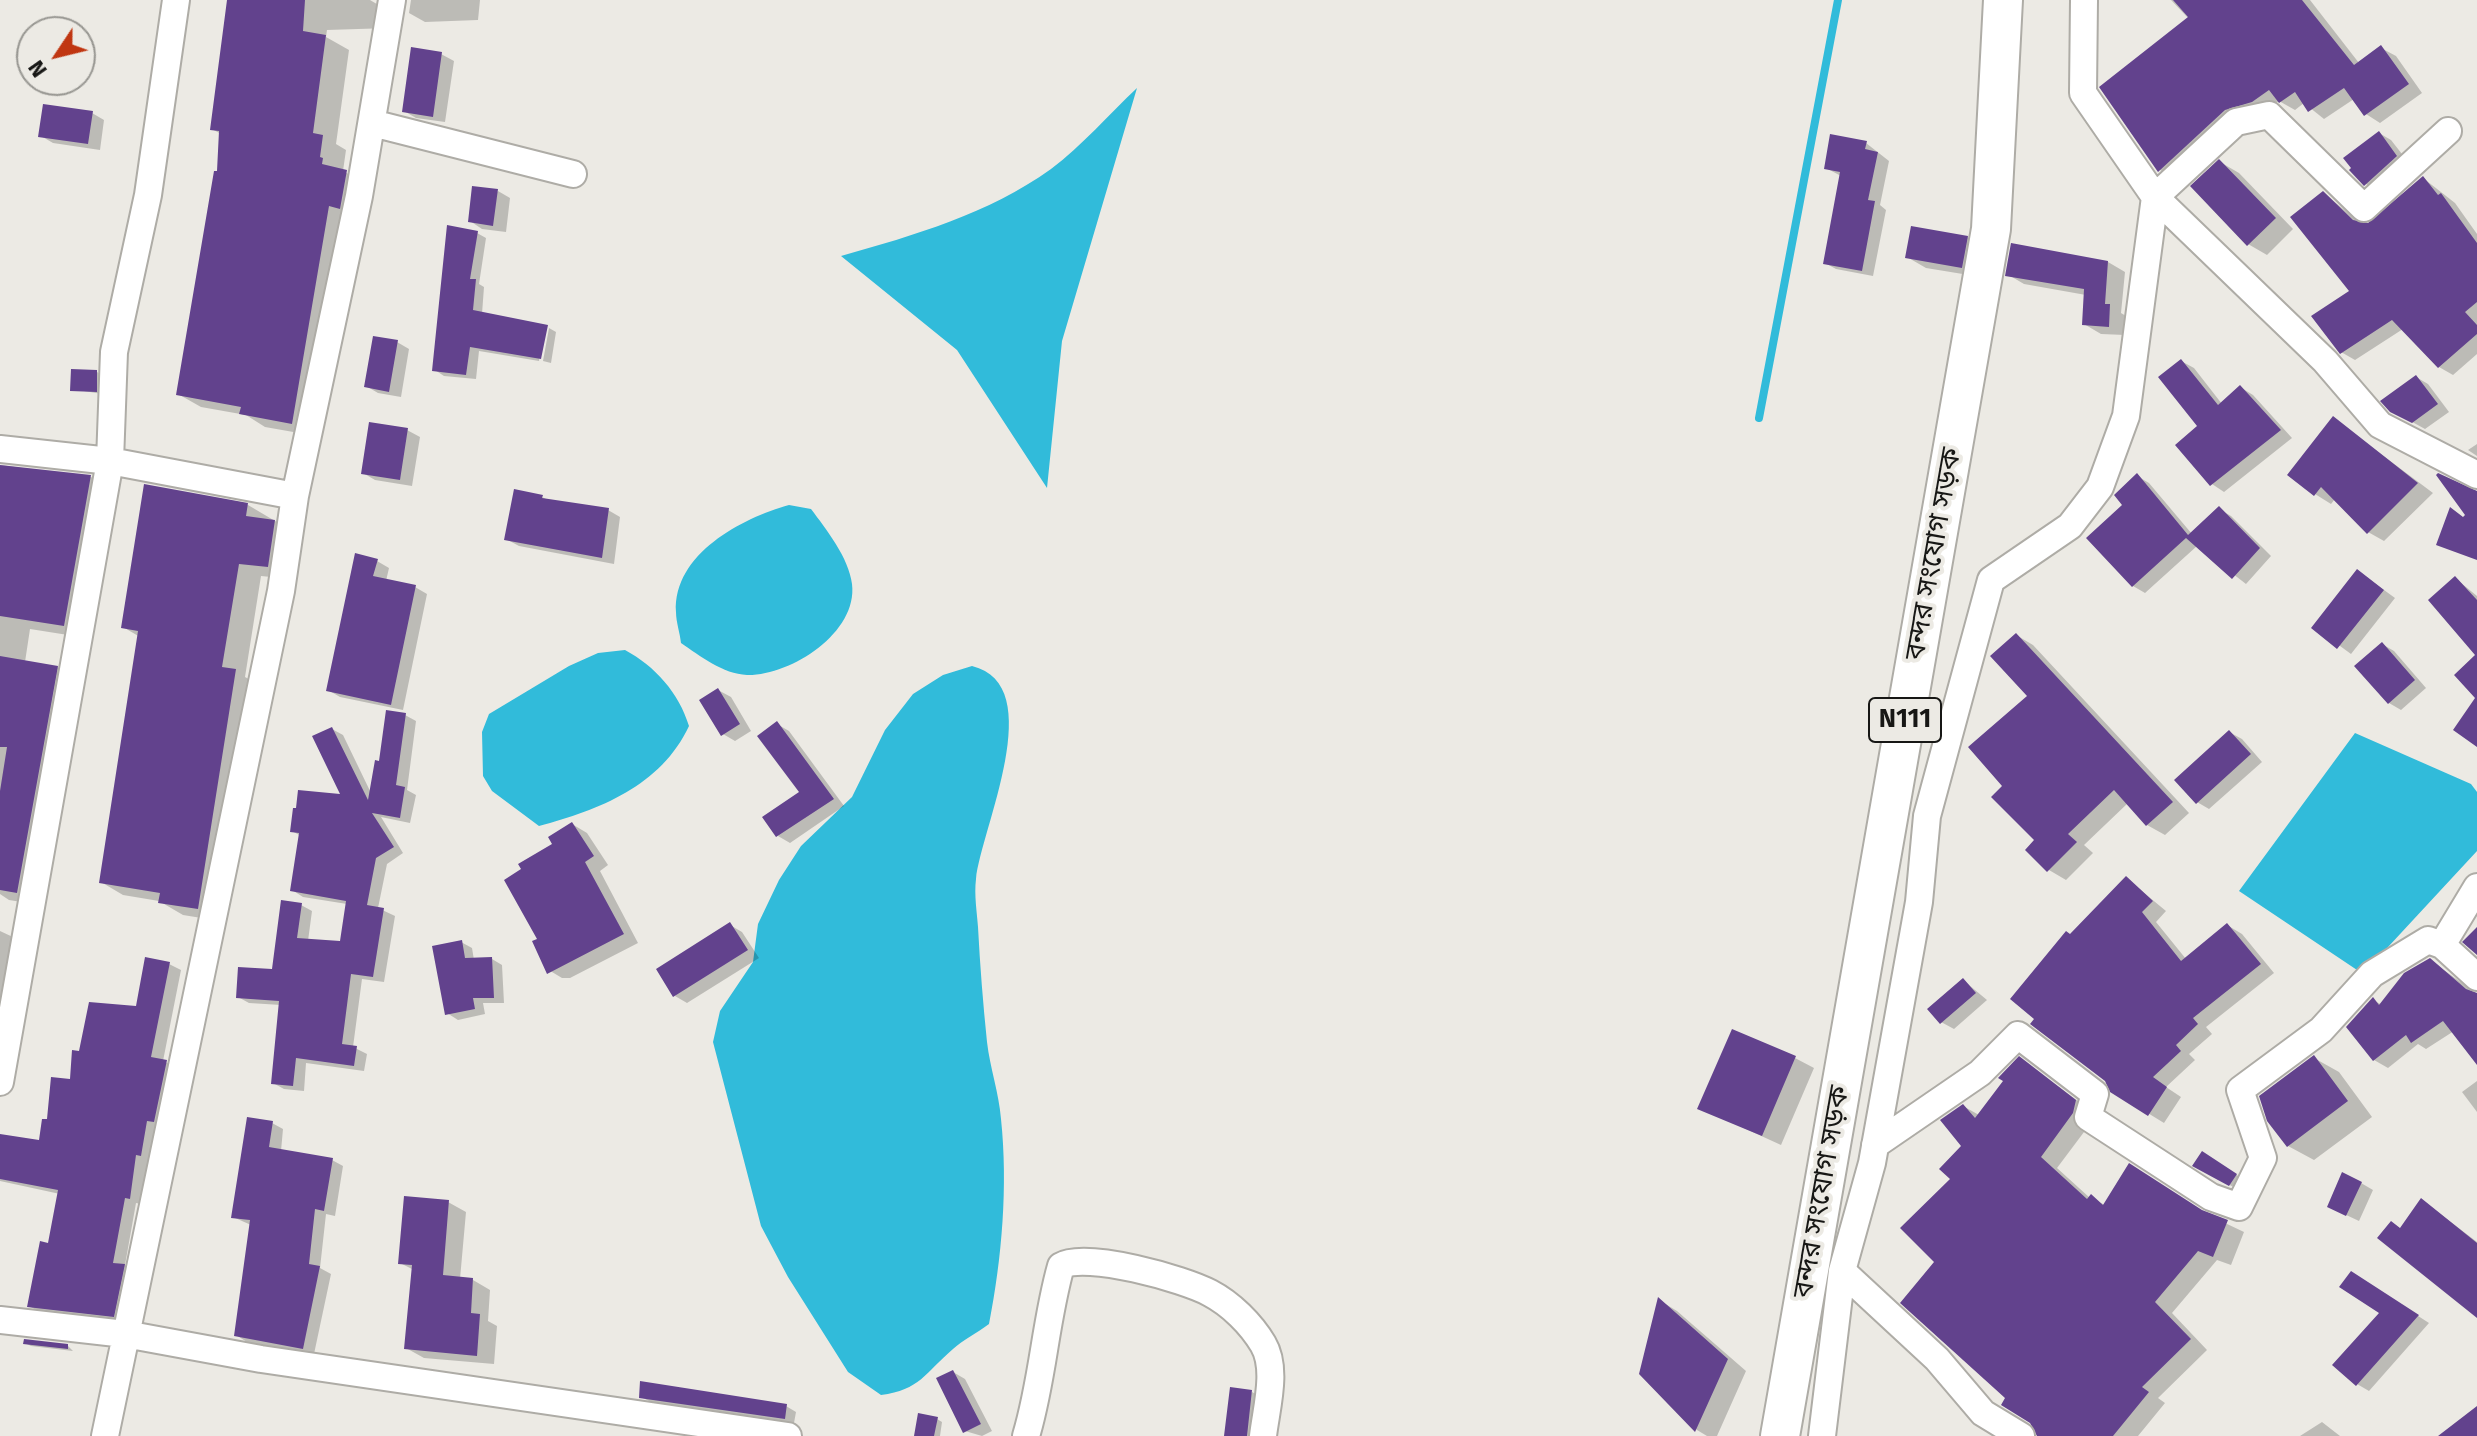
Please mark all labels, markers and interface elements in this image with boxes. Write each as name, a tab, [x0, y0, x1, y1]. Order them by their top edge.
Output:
north arrow	[16, 16, 96, 96]
text: N	[22, 55, 53, 83]
street label: বন্দর সংযোগ সড়ক	[1899, 445, 1969, 663]
road number: N111	[1869, 698, 1941, 742]
street label: বন্দর সংযোগ সড়ক	[1787, 1083, 1857, 1301]

